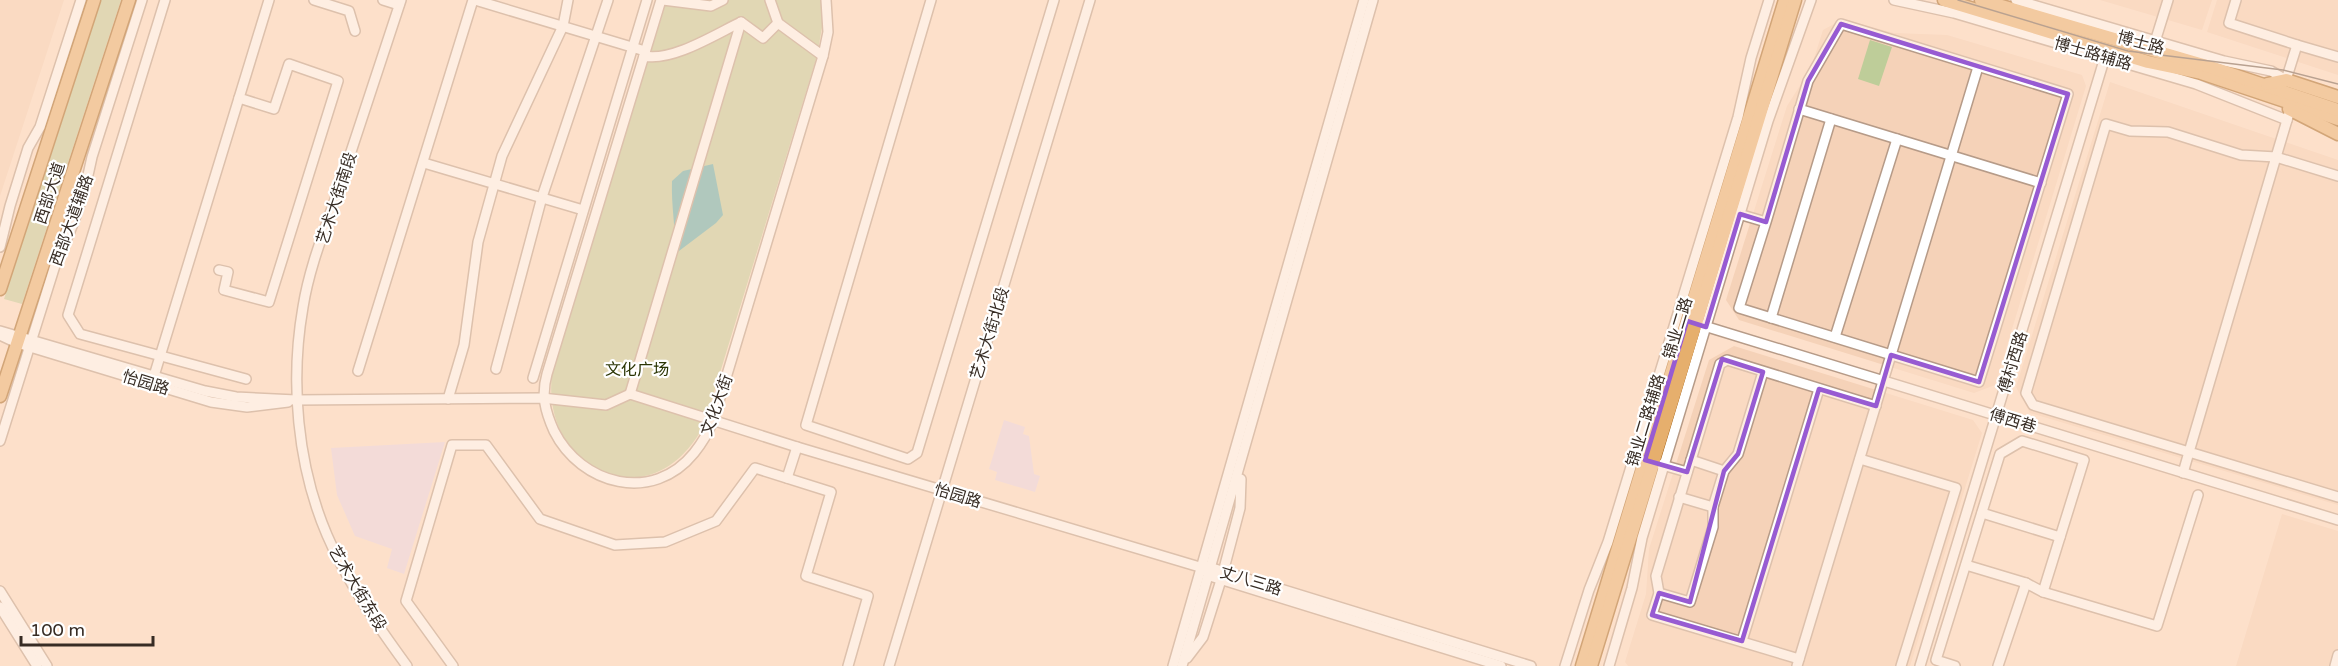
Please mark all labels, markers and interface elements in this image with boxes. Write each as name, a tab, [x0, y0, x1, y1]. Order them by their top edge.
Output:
street label: 博士路	[2115, 27, 2167, 59]
street label: 博士路辅路	[2052, 33, 2134, 75]
street label: 艺术大街南段	[313, 150, 361, 247]
street label: 西部大道	[31, 160, 69, 227]
street label: 西部大道辅路	[46, 172, 98, 269]
street label: 艺术大街北段	[966, 284, 1014, 382]
street label: 锦业二路	[1659, 295, 1697, 362]
street label: 傅村西路	[1994, 329, 2032, 396]
park label: 文化广场	[605, 360, 669, 380]
street label: 怡园路	[120, 366, 172, 400]
street label: 锦业二路辅路	[1622, 371, 1670, 469]
street label: 文化大街	[697, 372, 737, 439]
street label: 傅西巷	[1987, 404, 2039, 438]
street label: 怡园路	[932, 479, 984, 513]
street label: 艺术大街东段	[324, 542, 390, 635]
street label: 丈八三路	[1217, 562, 1284, 600]
scale bar	[21, 609, 153, 647]
text: 100 m	[30, 619, 85, 641]

